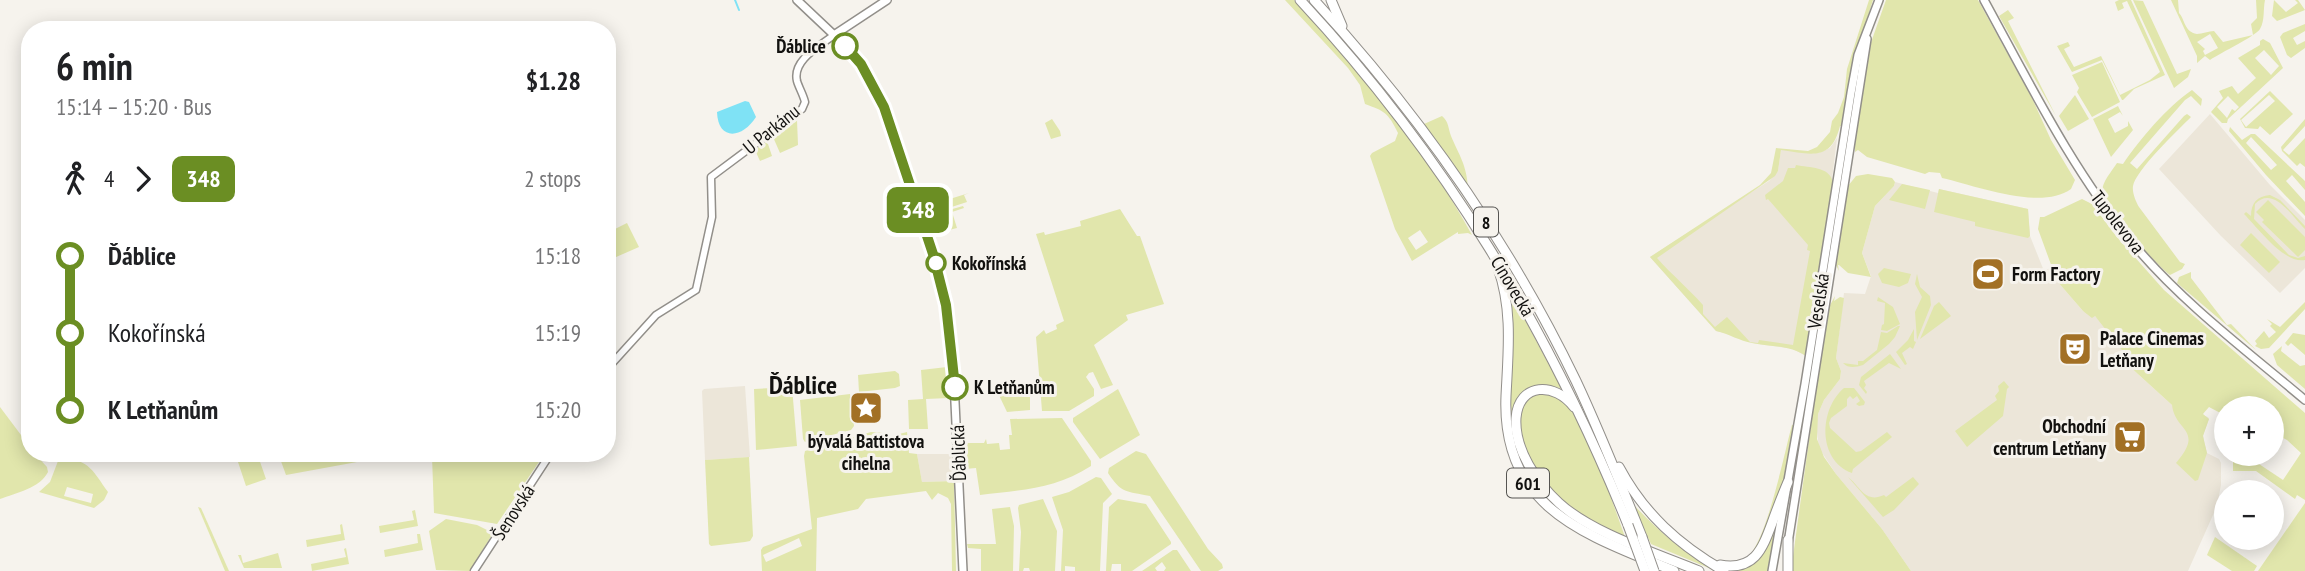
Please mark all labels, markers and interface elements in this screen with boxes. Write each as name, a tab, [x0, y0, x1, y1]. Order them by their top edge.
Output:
marker: Ďáblice	[832, 33, 858, 59]
place label: Ďáblice	[776, 34, 826, 58]
text: 6 min	[56, 41, 133, 90]
text: $1.28	[526, 64, 581, 97]
text: 15:14 – 15:20 · Bus	[56, 92, 212, 121]
street label: U Parkánu	[738, 99, 804, 159]
icon: walk	[56, 160, 94, 198]
icon: forward	[124, 160, 162, 198]
text: 348	[186, 163, 221, 194]
text: 4	[104, 164, 114, 193]
text: 2 stops	[524, 164, 581, 193]
street label: Tupolevova	[2086, 185, 2150, 259]
line badge: 348	[878, 187, 958, 233]
text: 348	[901, 194, 935, 225]
road number: 8	[1474, 208, 1498, 236]
text: Ďáblice	[108, 239, 176, 272]
text: 15:18	[535, 241, 581, 270]
place label: Kokořínská	[952, 251, 1027, 275]
street label: Cínovecká	[1486, 252, 1540, 320]
marker: Kokořínská	[926, 253, 946, 273]
sports icon: Form Factory	[1969, 255, 2007, 293]
place label: Form Factory	[2012, 262, 2100, 286]
street label: Veselská	[1802, 272, 1834, 331]
text: Kokořínská	[108, 316, 206, 349]
text: 15:19	[535, 318, 581, 347]
place label: Palace Cinemas Letňany	[2100, 326, 2204, 372]
theatre icon: Palace Cinemas Letňany	[2056, 330, 2094, 368]
district label: Ďáblice	[769, 368, 837, 401]
marker: K Letňanům	[942, 374, 968, 400]
place label: K Letňanům	[974, 375, 1054, 399]
place icon: bývalá Battistova cihelna	[847, 389, 885, 427]
text: K Letňanům	[108, 393, 218, 426]
text: 15:20	[535, 395, 581, 424]
map controls	[2214, 396, 2284, 550]
button: +	[2214, 396, 2284, 466]
place label: Obchodní centrum Letňany	[1993, 414, 2107, 460]
supermarket icon: Obchodní centrum Letňany	[2111, 418, 2149, 456]
street label: Ďáblická	[945, 425, 971, 481]
place label: bývalá Battistova cihelna	[808, 429, 924, 475]
road number: 601	[1507, 468, 1549, 498]
street label: Šenovská	[486, 480, 540, 544]
button: −	[2214, 480, 2284, 550]

